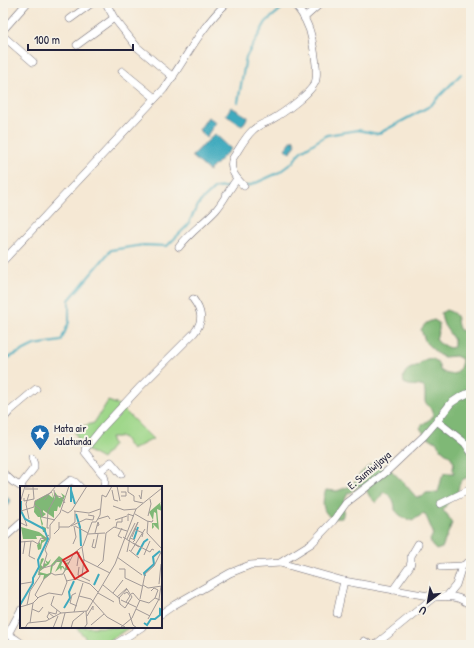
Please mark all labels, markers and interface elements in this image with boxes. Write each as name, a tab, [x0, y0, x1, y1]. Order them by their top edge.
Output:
scale bar	[28, 26, 133, 52]
text: 100 m	[34, 31, 60, 48]
place label: Mata air Jalatunda	[54, 421, 92, 448]
place icon: Mata air Jalatunda	[29, 423, 51, 451]
street label: E. Sumiwijaya	[344, 447, 394, 492]
inset map	[20, 486, 162, 628]
north arrow	[408, 582, 448, 622]
text: U	[417, 603, 429, 618]

